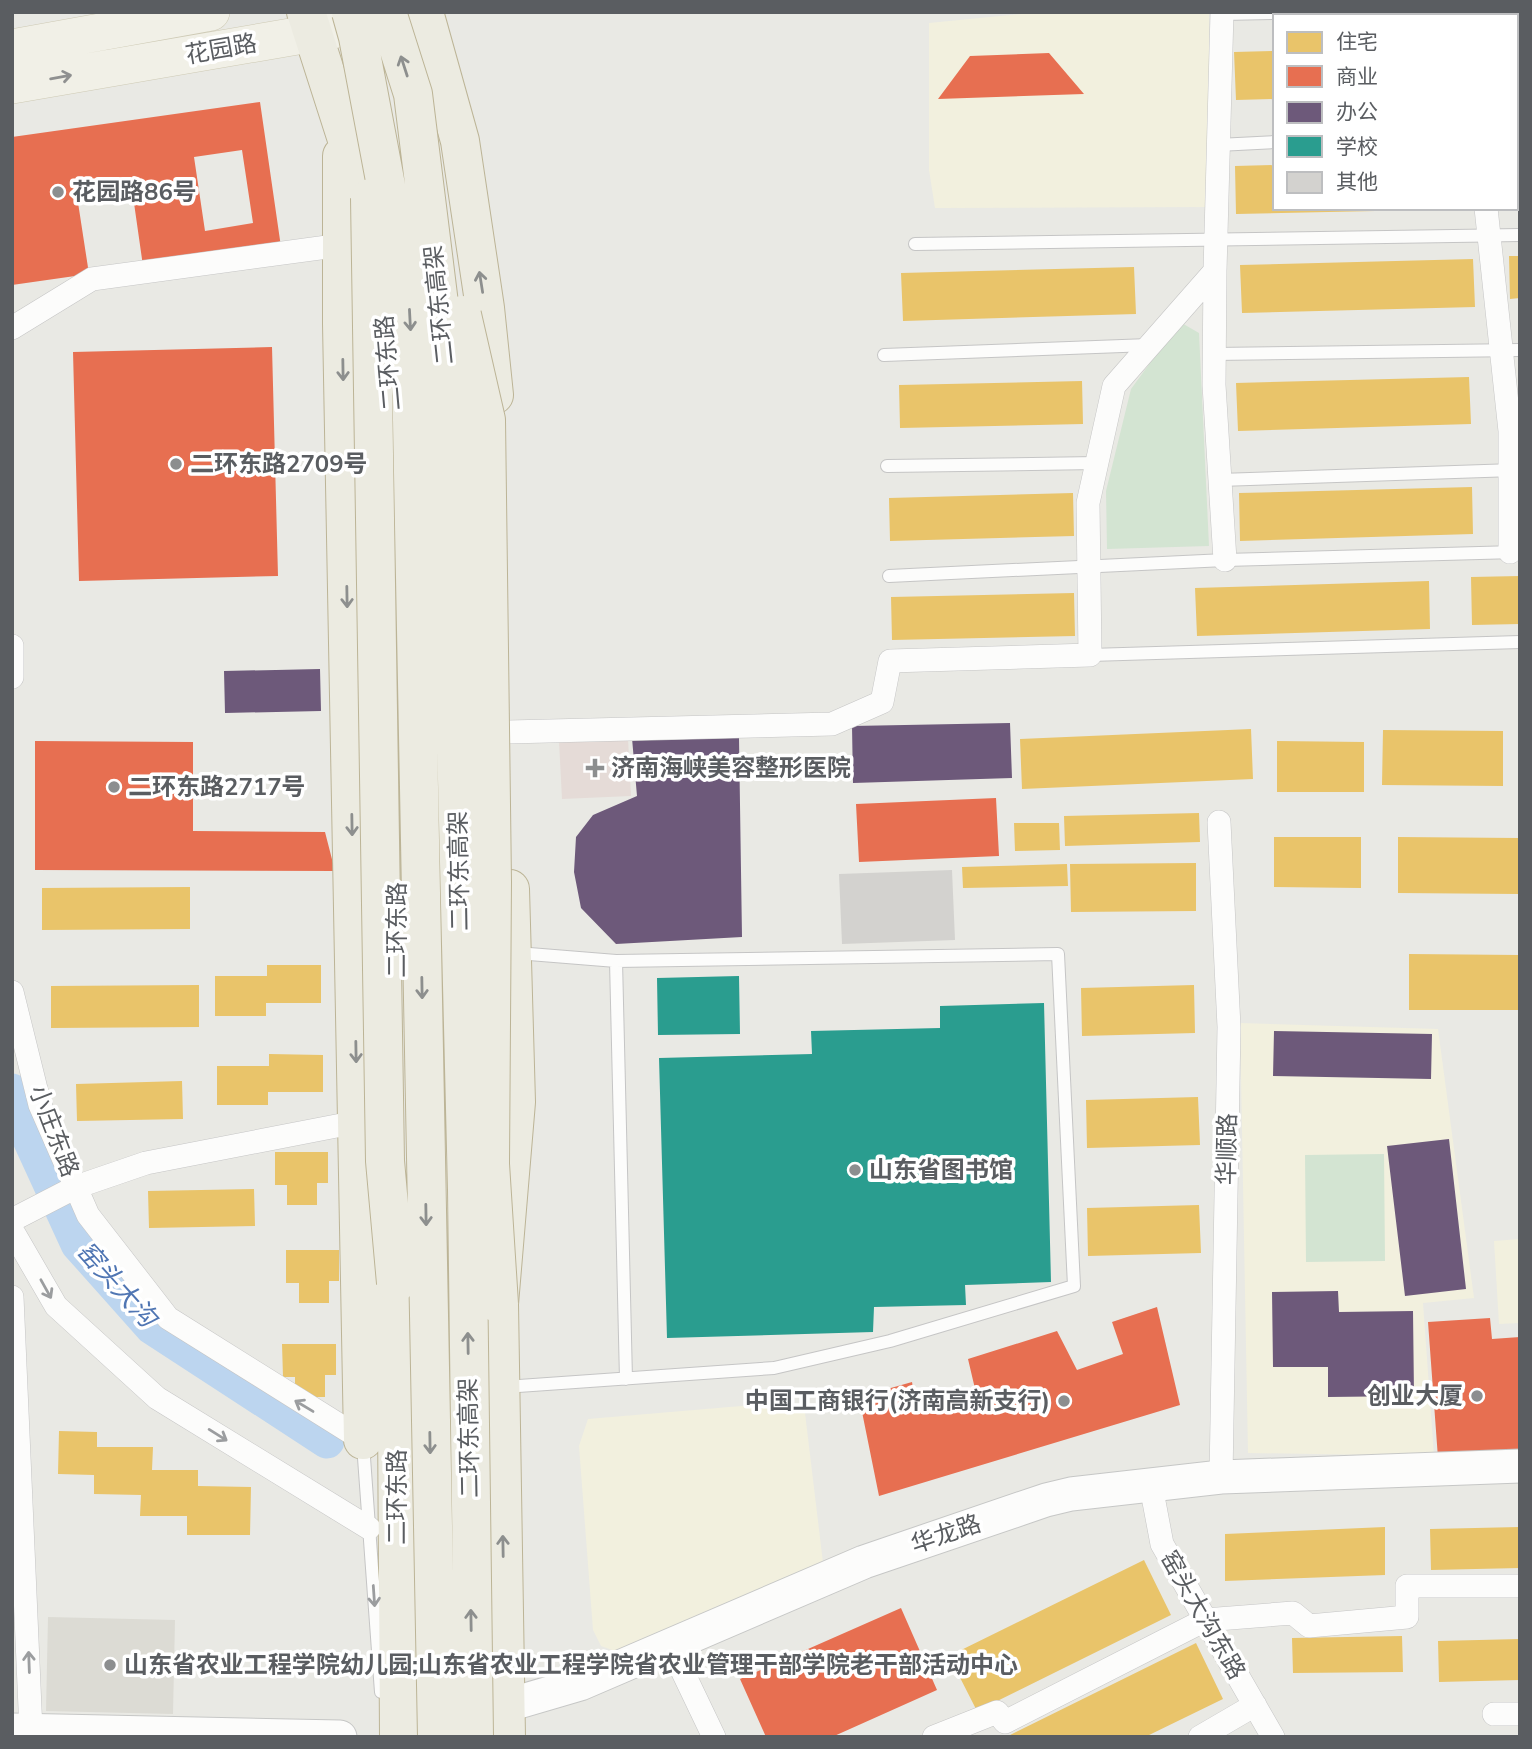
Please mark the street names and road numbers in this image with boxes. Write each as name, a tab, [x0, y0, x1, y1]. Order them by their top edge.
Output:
street label: 花园路	[183, 27, 259, 71]
street label: 二环东高架	[417, 244, 461, 366]
street label: 二环东路	[368, 314, 408, 412]
street label: 二环东高架	[442, 811, 476, 931]
street label: 二环东路	[381, 882, 413, 978]
street label: 小庄东路	[22, 1080, 86, 1182]
street label: 华顺路	[1210, 1113, 1244, 1185]
street label: 二环东高架	[452, 1378, 486, 1498]
street label: 二环东路	[381, 1449, 413, 1545]
street label: 华龙路	[907, 1507, 985, 1561]
street label: 窑头大沟东路	[1153, 1545, 1253, 1685]

